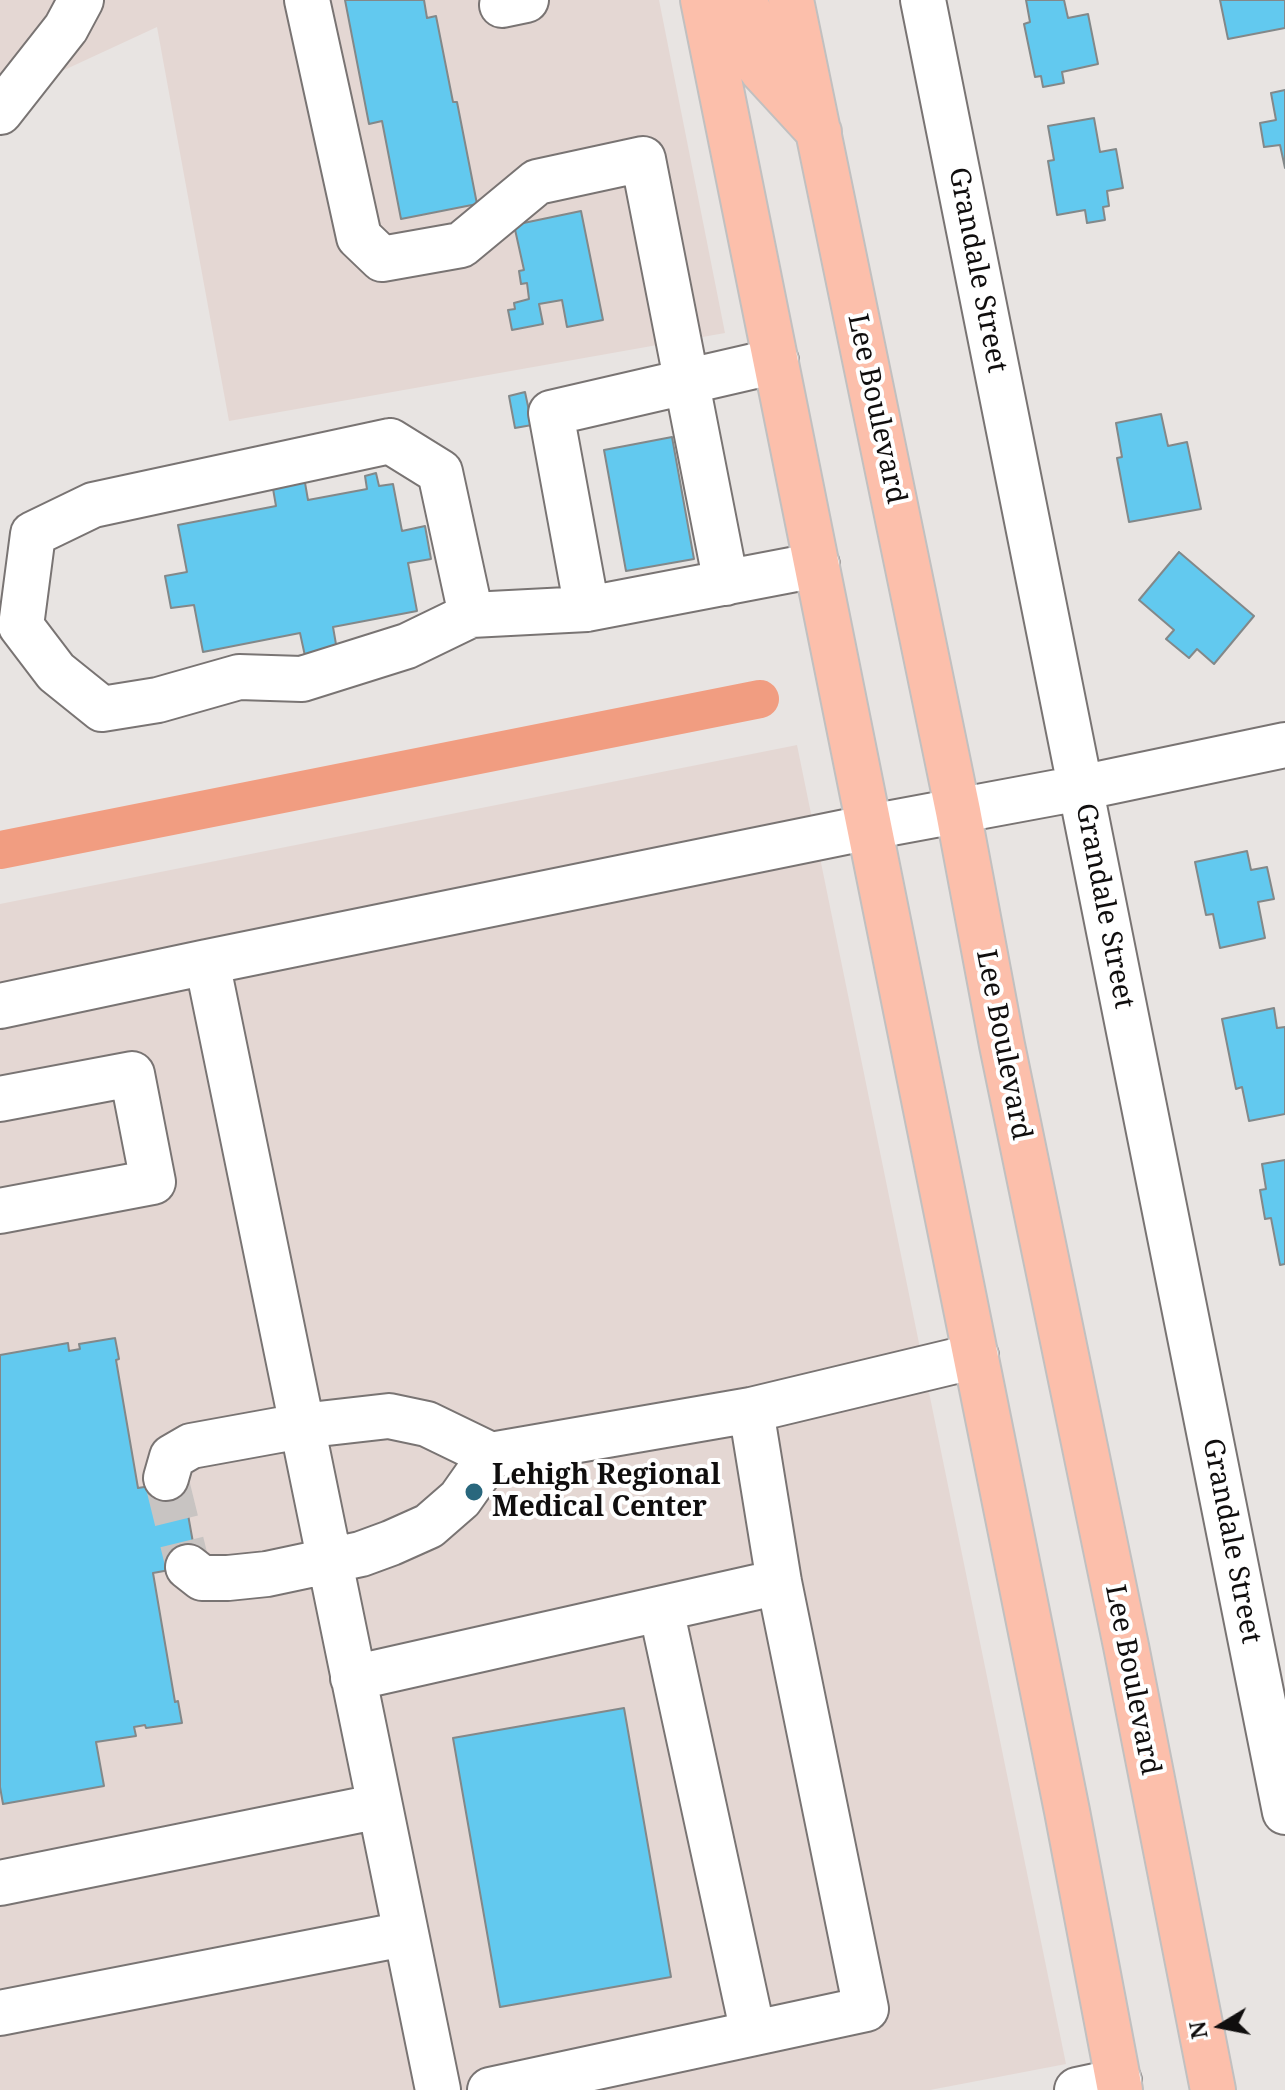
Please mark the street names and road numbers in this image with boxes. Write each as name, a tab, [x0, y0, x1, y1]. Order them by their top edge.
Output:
street label: Grandale Street	[941, 164, 1013, 376]
street label: Lee Boulevard	[840, 311, 912, 507]
street label: Grandale Street	[1068, 800, 1140, 1012]
street label: Lee Boulevard	[968, 947, 1038, 1143]
street label: Grandale Street	[1195, 1435, 1267, 1647]
street label: Lee Boulevard	[1097, 1582, 1167, 1778]

